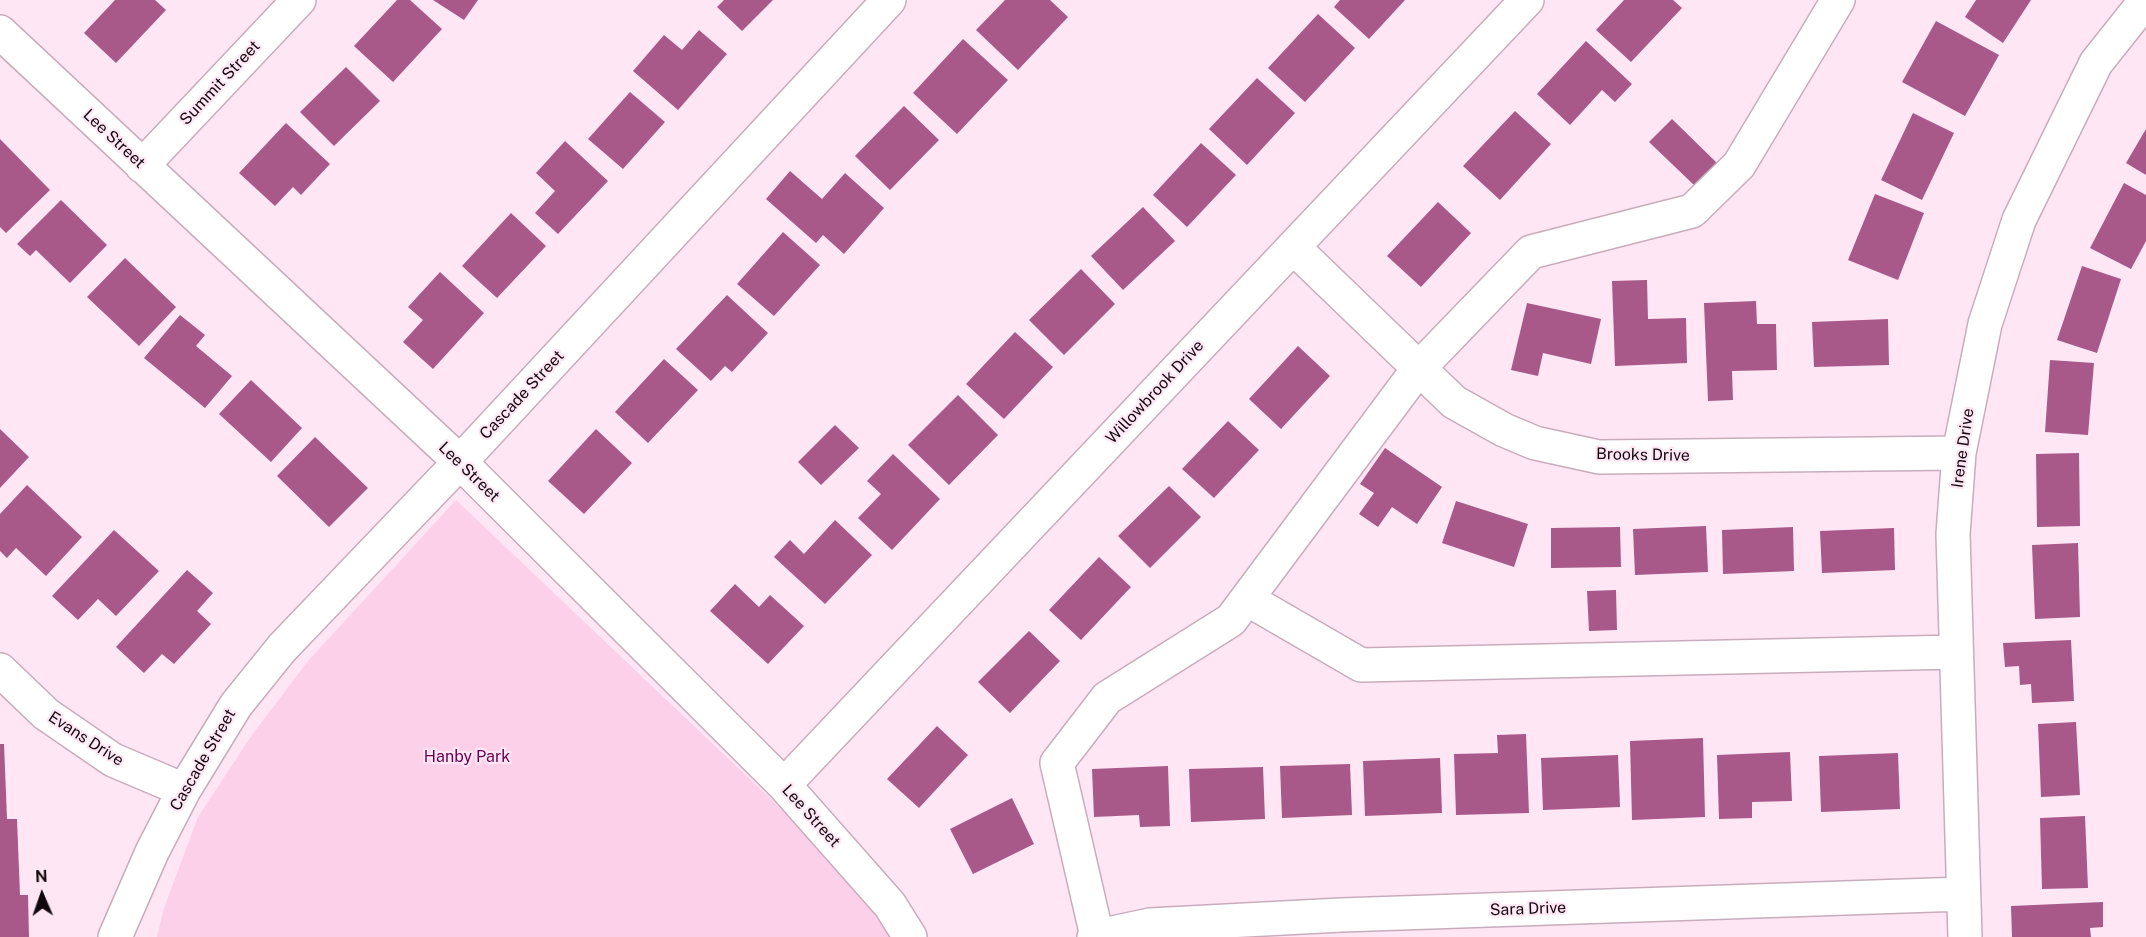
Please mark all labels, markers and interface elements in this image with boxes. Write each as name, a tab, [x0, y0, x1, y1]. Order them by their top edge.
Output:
street label: Summit Street	[176, 37, 264, 129]
street label: Lee Street	[79, 105, 149, 173]
street label: Willowbrook Drive	[1102, 336, 1208, 448]
street label: Cascade Street	[476, 347, 568, 443]
street label: Irene Drive	[1948, 407, 1978, 489]
street label: Lee Street	[434, 438, 504, 506]
street label: Brooks Drive	[1596, 445, 1690, 465]
street label: Cascade Street	[166, 706, 240, 814]
street label: Evans Drive	[45, 708, 127, 770]
park label: Hanby Park	[424, 747, 510, 767]
street label: Lee Street	[778, 781, 844, 851]
north arrow	[12, 865, 72, 925]
text: N	[35, 867, 48, 886]
street label: Sara Drive	[1489, 898, 1567, 920]

